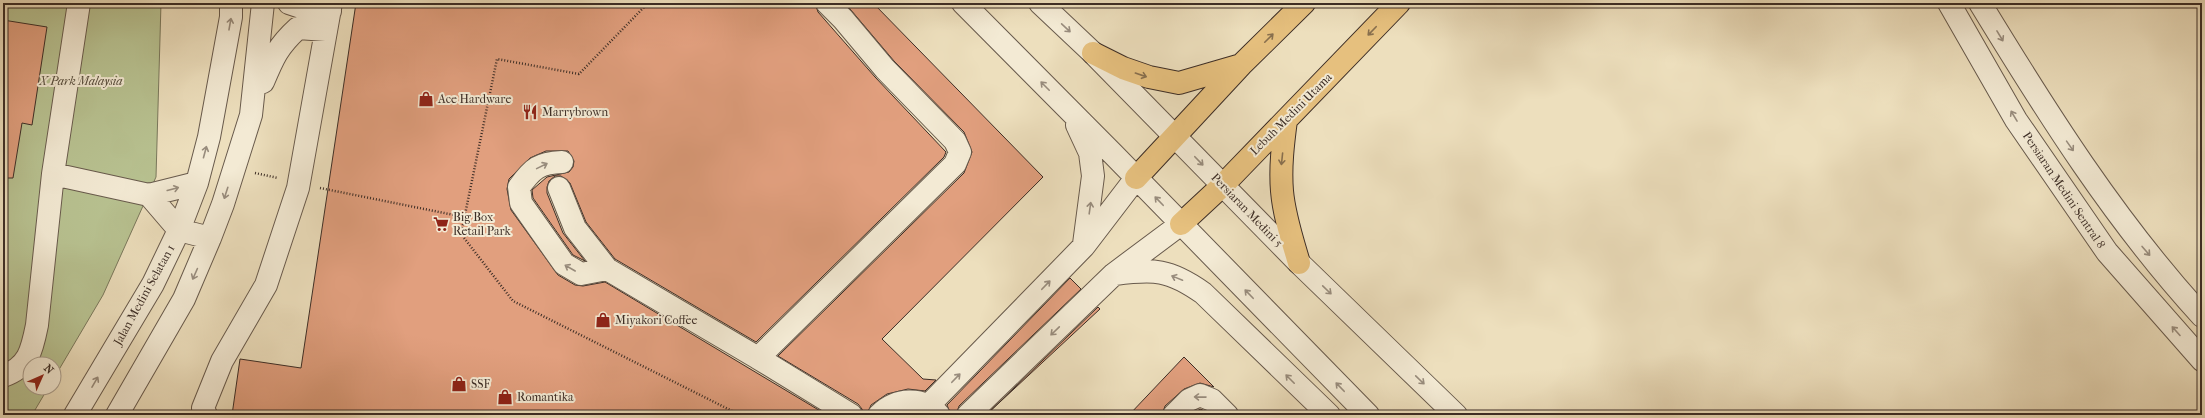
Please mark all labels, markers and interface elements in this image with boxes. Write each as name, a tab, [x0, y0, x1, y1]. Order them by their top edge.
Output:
one-way arrow	[226, 18, 234, 31]
one-way arrow	[1061, 23, 1071, 33]
one-way arrow	[1367, 26, 1377, 36]
one-way arrow	[1997, 30, 2005, 42]
one-way arrow	[1264, 33, 1274, 43]
street label: Lebuh Medini Utama	[1247, 70, 1335, 158]
one-way arrow	[1135, 71, 1147, 79]
park label: X Park Malaysia	[38, 74, 123, 88]
one-way arrow	[1040, 81, 1050, 91]
shop icon: Ace Hardware	[417, 90, 435, 108]
place label: Ace Hardware	[437, 92, 511, 106]
restaurant icon: Marrybrown	[521, 103, 539, 121]
place label: Marrybrown	[542, 105, 608, 119]
one-way arrow	[2009, 110, 2017, 122]
street label: Persiaran Medini Sentral 8	[2020, 129, 2108, 251]
one-way arrow	[2066, 140, 2074, 151]
one-way arrow	[202, 146, 209, 159]
one-way arrow	[1278, 152, 1286, 165]
one-way arrow	[1194, 156, 1204, 166]
one-way arrow	[536, 162, 548, 169]
street label: Persiaran Medini 5	[1208, 170, 1286, 250]
one-way arrow	[166, 185, 179, 193]
one-way arrow	[222, 186, 230, 198]
one-way arrow	[1154, 196, 1164, 206]
one-way arrow	[1086, 202, 1094, 215]
place label: Big Box Retail Park	[453, 210, 511, 238]
supermarket icon: Big Box Retail Park	[432, 215, 450, 233]
street label: Jalan Medini Selatan 1	[110, 242, 177, 349]
one-way arrow	[2142, 246, 2151, 256]
one-way arrow	[564, 263, 576, 271]
one-way arrow	[190, 267, 198, 279]
one-way arrow	[1171, 273, 1183, 281]
one-way arrow	[1041, 280, 1051, 290]
one-way arrow	[1322, 285, 1332, 295]
one-way arrow	[1244, 289, 1254, 299]
shop icon: Miyakori Coffee	[594, 311, 612, 329]
place label: Miyakori Coffee	[615, 313, 698, 327]
one-way arrow	[1051, 326, 1061, 335]
one-way arrow	[2171, 326, 2180, 336]
north arrow	[22, 356, 62, 396]
text: N	[41, 362, 57, 377]
one-way arrow	[951, 373, 960, 383]
one-way arrow	[1285, 374, 1295, 384]
shop icon: SSF	[450, 375, 468, 393]
one-way arrow	[1415, 375, 1425, 385]
one-way arrow	[92, 376, 100, 388]
place label: SSF	[471, 377, 490, 391]
one-way arrow	[1335, 382, 1345, 392]
shop icon: Romantika	[496, 388, 514, 406]
place label: Romantika	[517, 390, 574, 404]
one-way arrow	[1194, 393, 1207, 401]

